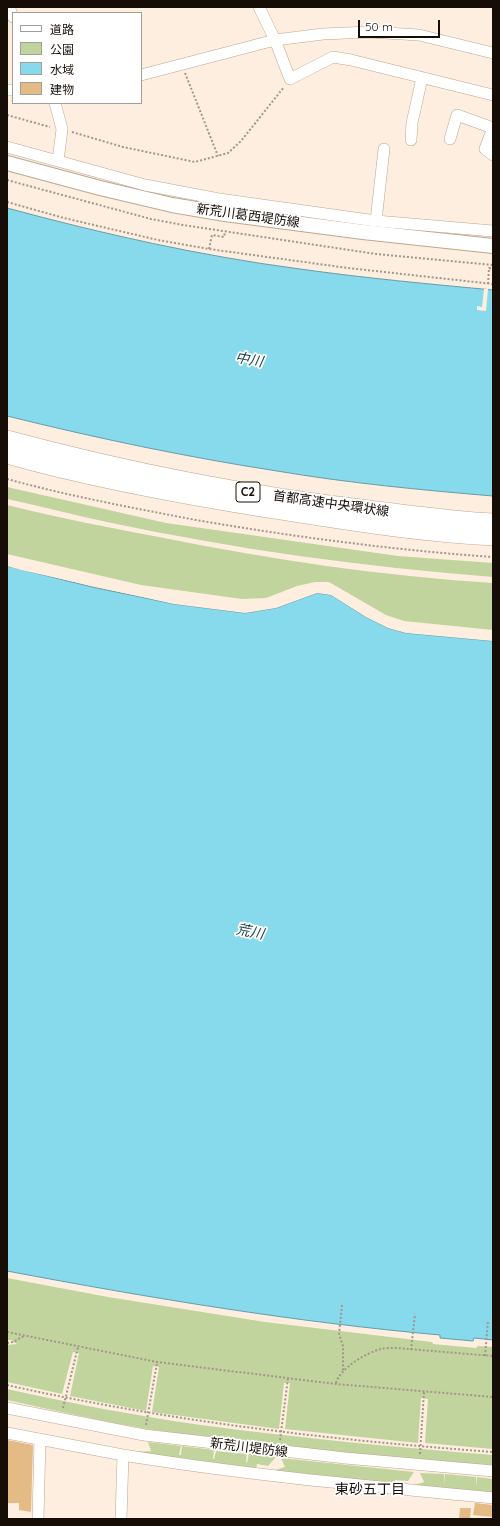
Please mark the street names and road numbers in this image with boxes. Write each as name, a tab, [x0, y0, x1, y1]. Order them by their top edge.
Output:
street label: 新荒川葛西堤防線	[195, 201, 301, 231]
road number: C2	[236, 482, 260, 502]
street label: 首都高速中央環状線	[272, 488, 390, 520]
street label: 新荒川堤防線	[209, 1436, 289, 1460]

